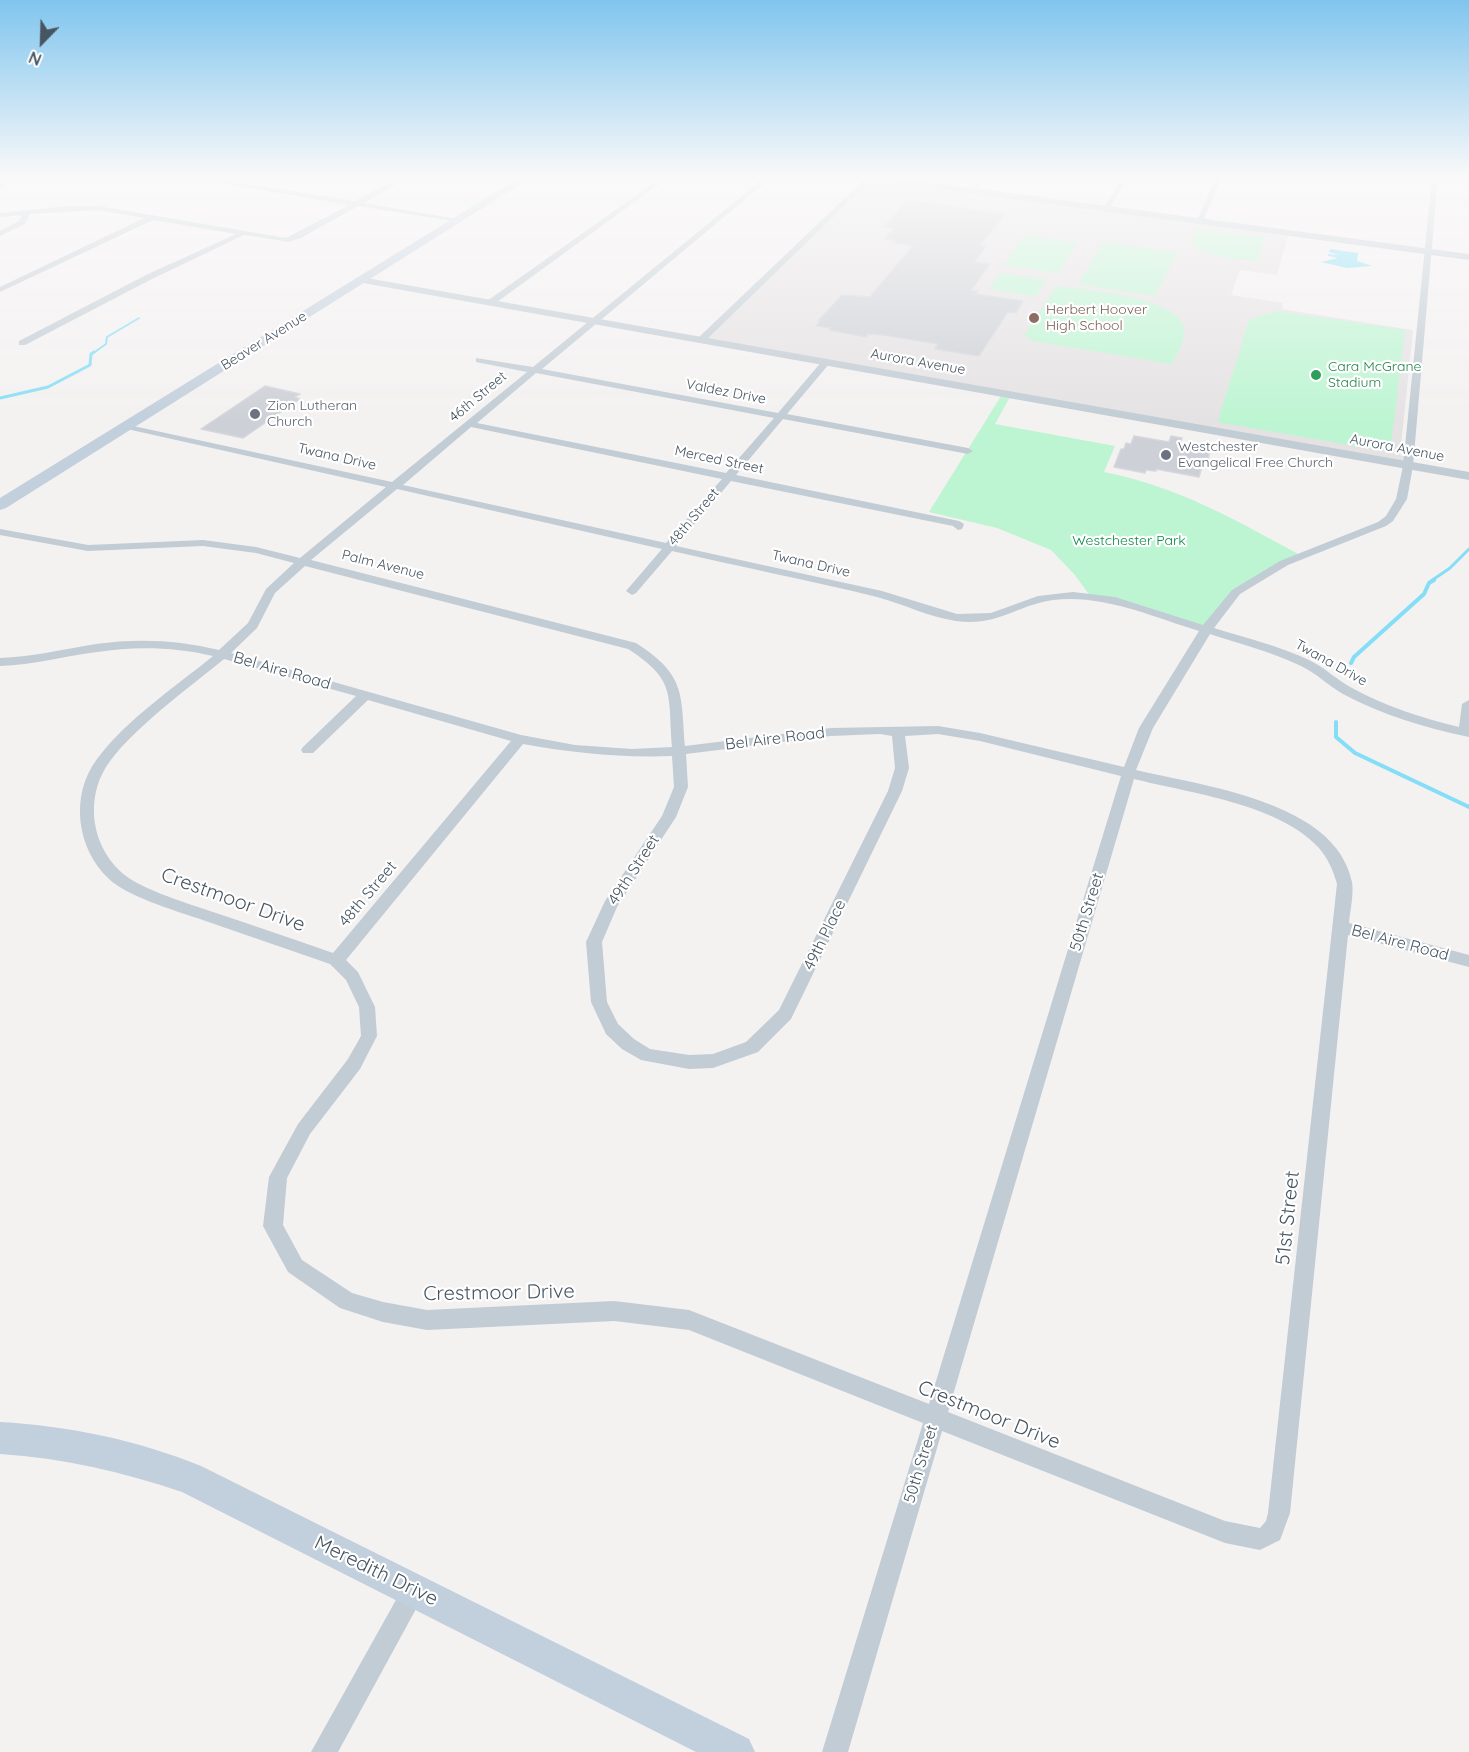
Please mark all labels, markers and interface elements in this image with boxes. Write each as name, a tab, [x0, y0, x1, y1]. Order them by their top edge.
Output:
north arrow	[12, 12, 72, 72]
text: N	[26, 47, 44, 70]
place label: Herbert Hoover High School	[1046, 302, 1147, 334]
street label: Beaver Avenue	[218, 308, 310, 374]
marker: Herbert Hoover High School	[1027, 311, 1041, 325]
street label: Aurora Avenue	[869, 345, 967, 379]
place label: Cara McGrane Stadium	[1328, 359, 1421, 392]
street label: 46th Street	[446, 368, 510, 426]
marker: Cara McGrane Stadium	[1309, 368, 1323, 382]
street label: Valdez Drive	[684, 376, 768, 408]
place label: Zion Lutheran Church	[267, 398, 357, 430]
marker: Zion Lutheran Church	[248, 407, 262, 421]
street label: Aurora Avenue	[1348, 431, 1446, 465]
place label: Westchester Evangelical Free Church	[1178, 439, 1333, 472]
street label: Twana Drive	[296, 440, 378, 474]
street label: Merced Street	[673, 442, 765, 478]
marker: Westchester Evangelical Free Church	[1159, 448, 1173, 462]
street label: 48th Street	[665, 485, 723, 549]
park label: Westchester Park	[1072, 533, 1186, 549]
street label: Palm Avenue	[340, 547, 426, 583]
street label: Twana Drive	[770, 547, 852, 581]
street label: Twana Drive	[1292, 636, 1370, 690]
street label: Bel Aire Road	[231, 648, 333, 694]
street label: Bel Aire Road	[724, 723, 826, 755]
street label: 49th Street	[604, 831, 664, 909]
street label: 48th Street	[335, 857, 401, 931]
street label: Crestmoor Drive	[158, 863, 308, 937]
street label: 50th Street	[1066, 871, 1108, 953]
street label: 49th Place	[800, 897, 850, 973]
street label: Bel Aire Road	[1349, 921, 1451, 965]
street label: 51st Street	[1271, 1170, 1305, 1266]
street label: Crestmoor Drive	[423, 1280, 575, 1306]
street label: Crestmoor Drive	[914, 1376, 1064, 1454]
street label: 50th Street	[900, 1423, 942, 1505]
street label: Meredith Drive	[310, 1531, 442, 1611]

